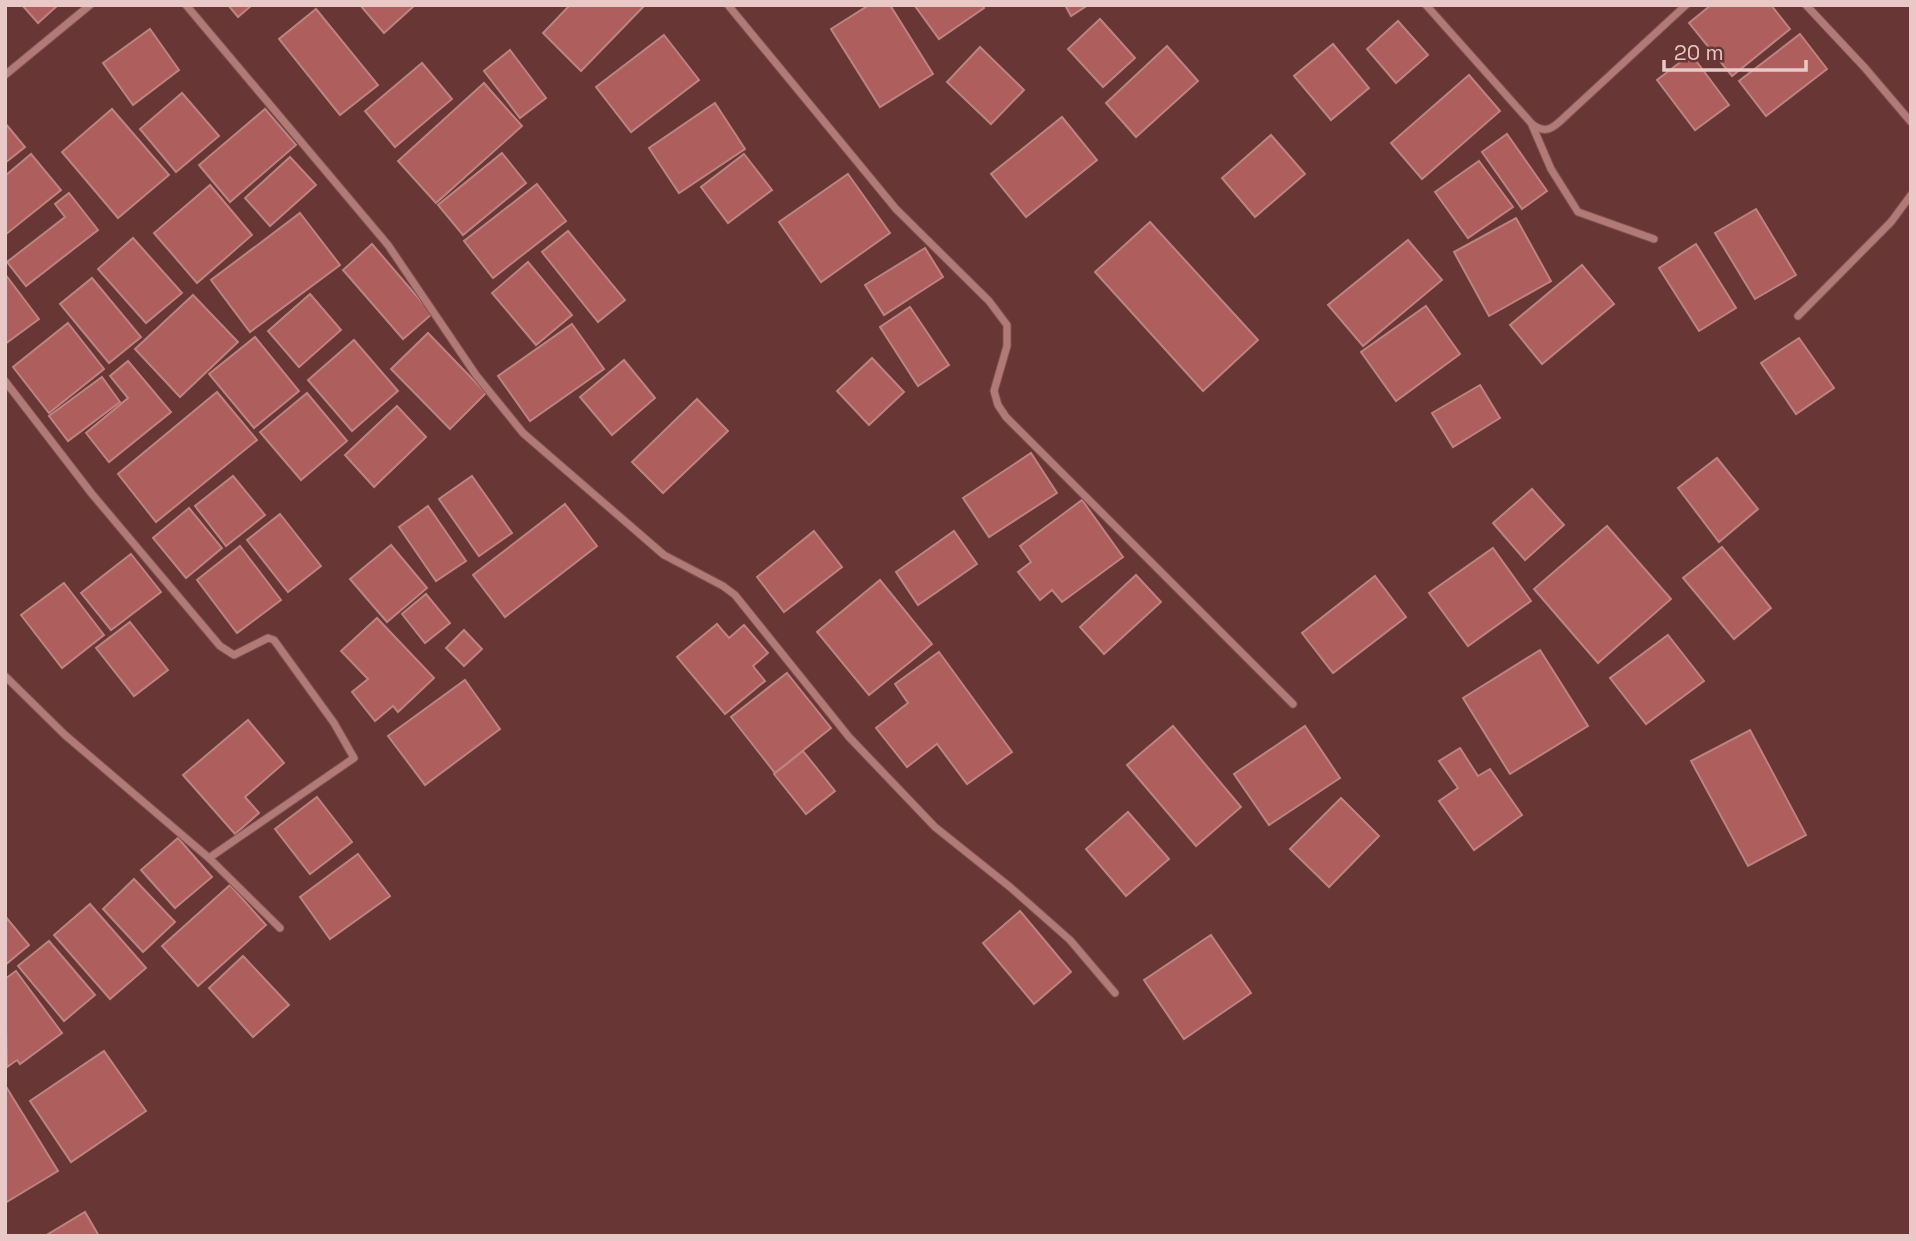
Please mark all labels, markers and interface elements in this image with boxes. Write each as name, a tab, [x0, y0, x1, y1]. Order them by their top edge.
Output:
scale bar	[1664, 28, 1806, 72]
text: 20 m	[1674, 39, 1724, 66]

